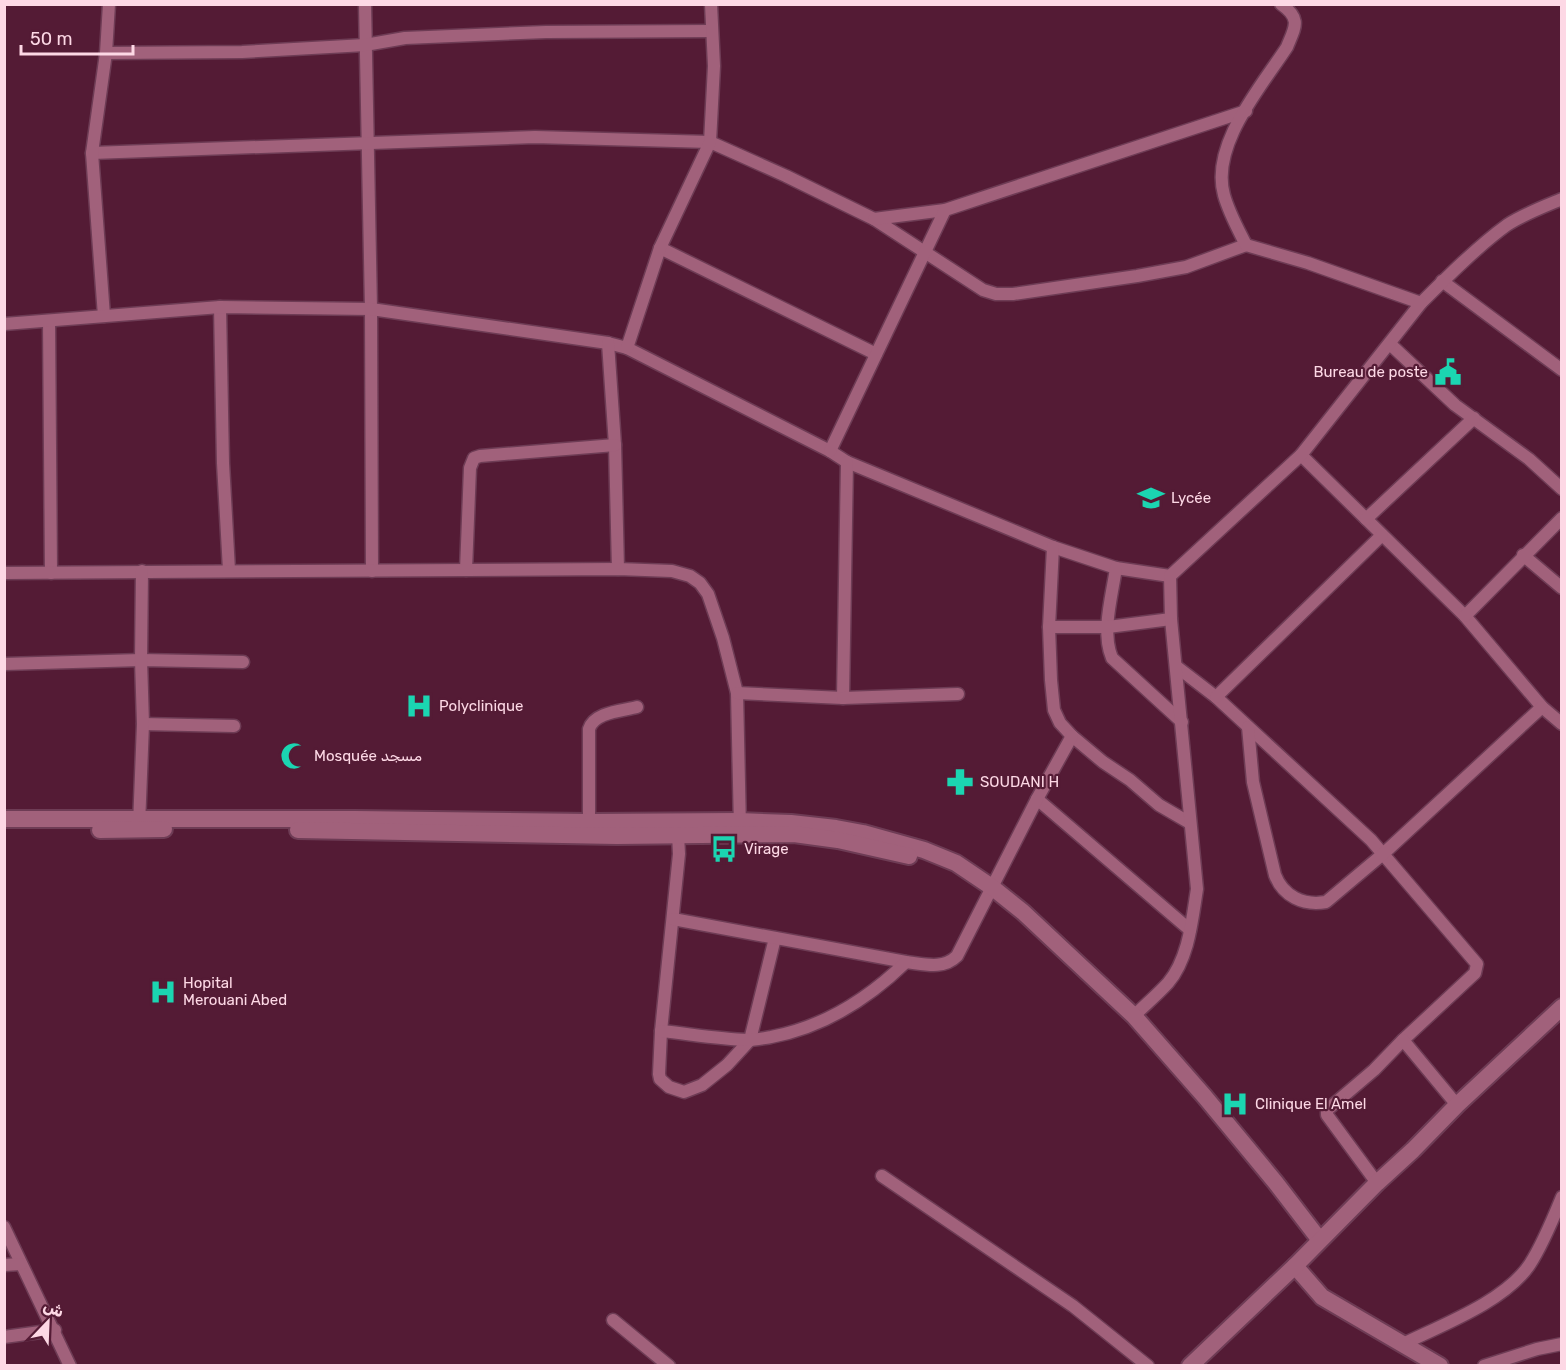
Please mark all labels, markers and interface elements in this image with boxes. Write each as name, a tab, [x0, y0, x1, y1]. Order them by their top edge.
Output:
scale bar	[21, 18, 134, 56]
text: 50 m	[30, 28, 73, 50]
public building icon: Bureau de poste	[1433, 357, 1463, 387]
place label: Bureau de poste	[1314, 363, 1428, 381]
school or university icon: Lycée	[1136, 483, 1166, 513]
place label: Lycée	[1171, 489, 1211, 507]
hospital icon: Polyclinique	[404, 691, 434, 721]
place label: Polyclinique	[439, 697, 523, 715]
mosque icon: Mosquée مسجد	[279, 741, 309, 771]
place label: Mosquée مسجد	[314, 747, 422, 765]
pharmacy icon: SOUDANI H	[945, 767, 975, 797]
place label: SOUDANI H	[980, 773, 1059, 791]
bus stop icon: Virage	[709, 834, 739, 864]
place label: Virage	[744, 840, 789, 858]
place label: Hopital Merouani Abed	[183, 974, 287, 1009]
hospital icon: Hopital Merouani Abed	[148, 977, 178, 1007]
hospital icon: Clinique El Amel	[1220, 1089, 1250, 1119]
place label: Clinique El Amel	[1255, 1095, 1366, 1113]
north arrow	[18, 1292, 78, 1352]
text: ش	[41, 1296, 67, 1321]

